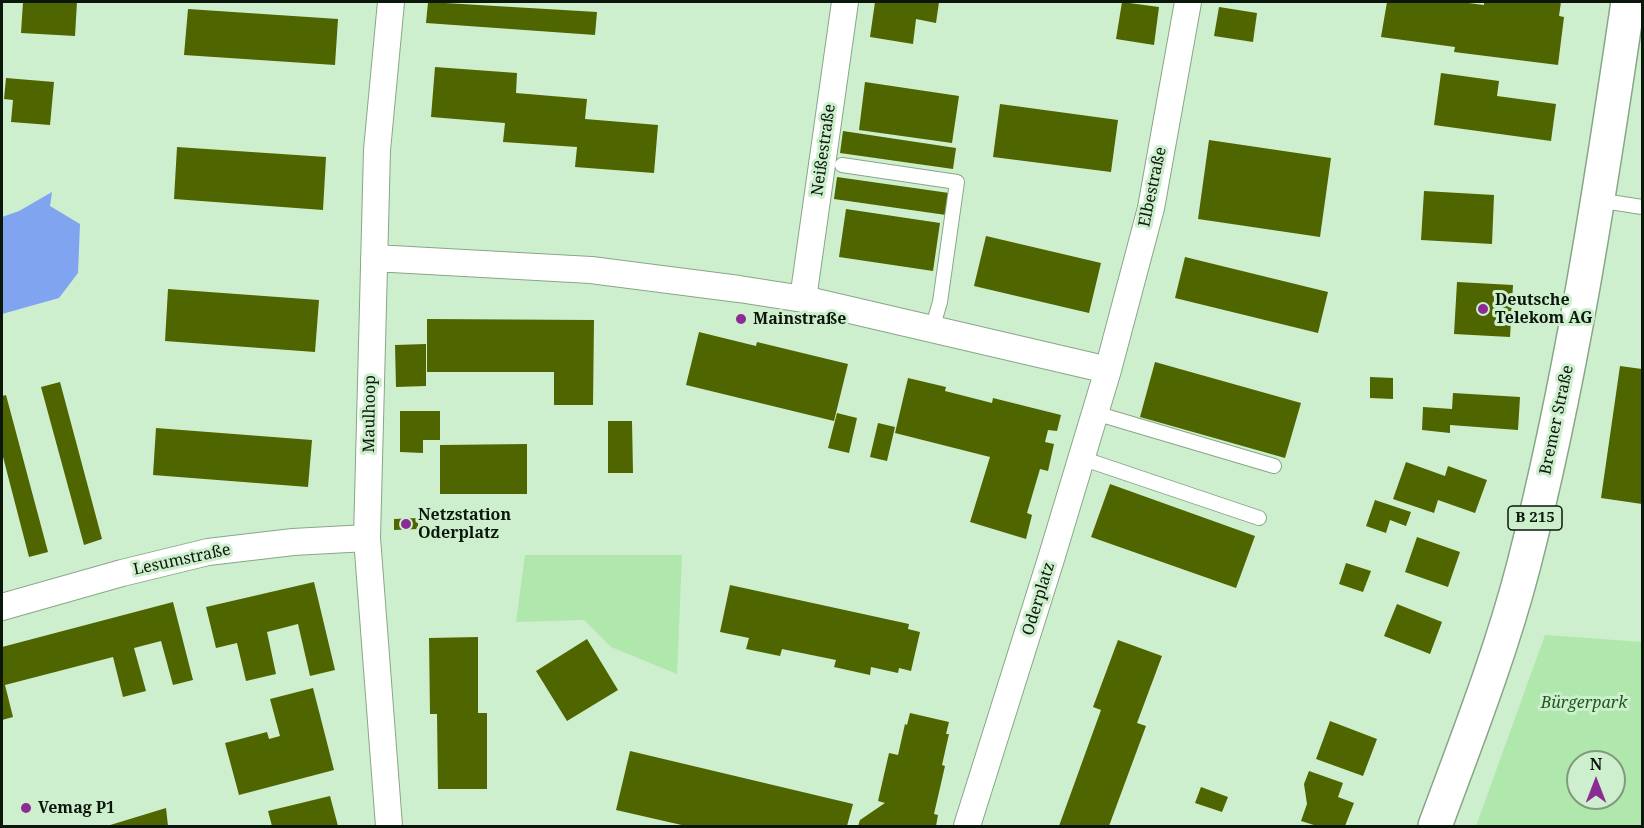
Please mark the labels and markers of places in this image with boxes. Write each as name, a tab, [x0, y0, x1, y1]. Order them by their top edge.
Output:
place label: Deutsche Telekom AG	[1495, 290, 1592, 328]
marker: Deutsche Telekom AG	[1476, 302, 1490, 316]
place label: Mainstraße	[753, 309, 846, 329]
marker: Mainstraße	[734, 312, 748, 326]
place label: Netzstation Oderplatz	[418, 505, 511, 543]
marker: Netzstation Oderplatz	[399, 517, 413, 531]
place label: Vemag P1	[38, 798, 115, 818]
marker: Vemag P1	[19, 801, 33, 815]

